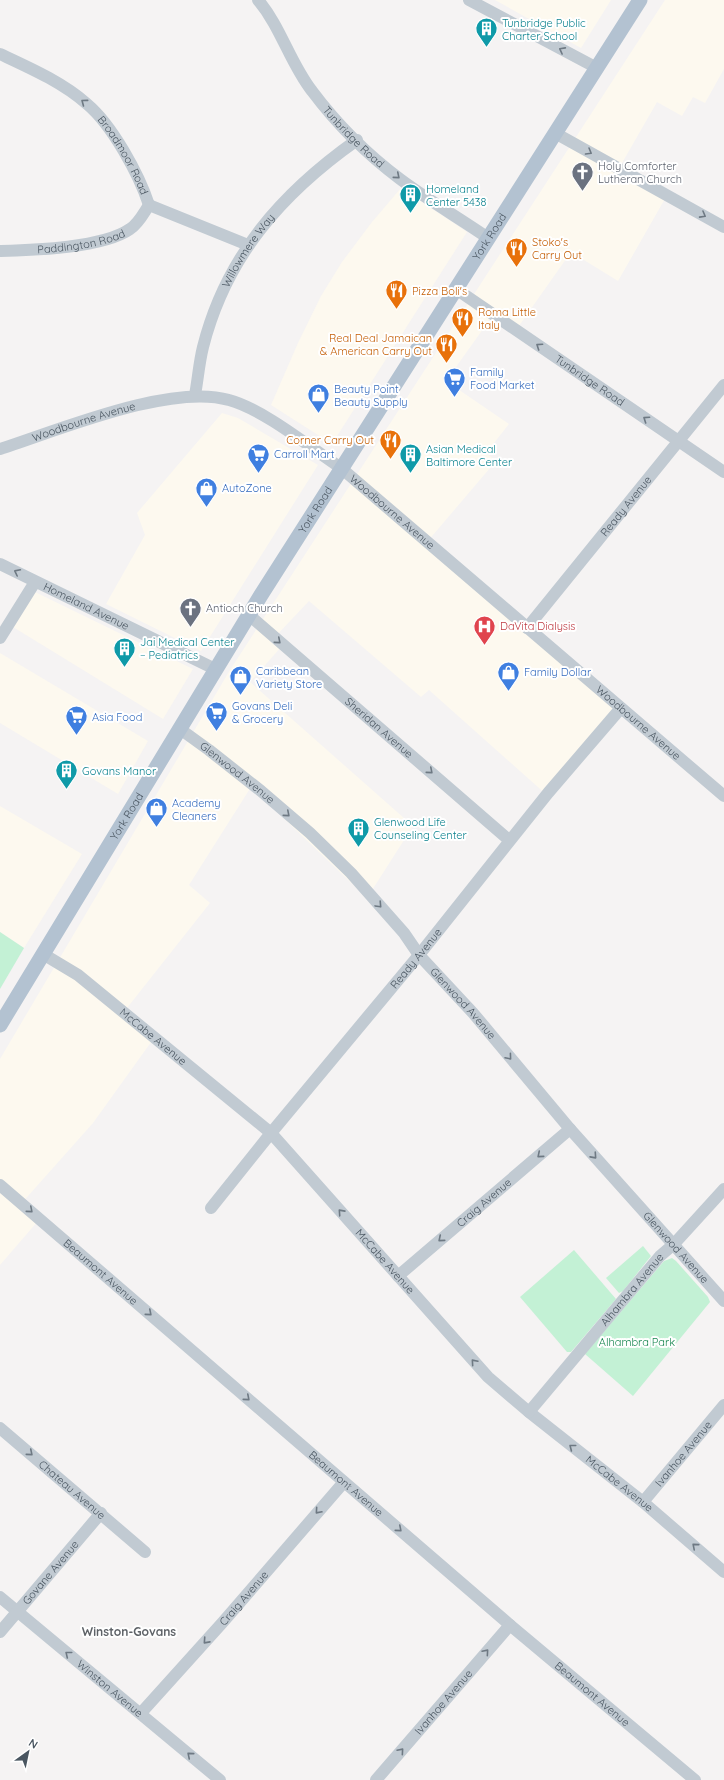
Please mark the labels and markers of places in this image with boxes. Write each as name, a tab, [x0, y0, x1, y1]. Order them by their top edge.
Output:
building icon: Tunbridge Public Charter School	[473, 16, 499, 49]
place label: Tunbridge Public Charter School	[502, 16, 586, 43]
church icon: Holy Comforter Lutheran Church	[570, 159, 596, 192]
place label: Holy Comforter Lutheran Church	[598, 159, 682, 186]
building icon: Homeland Center 5438	[398, 182, 424, 215]
place label: Homeland Center 5438	[426, 182, 486, 209]
restaurant icon: Stoko's Carry Out	[504, 235, 530, 268]
place label: Stoko's Carry Out	[532, 235, 582, 262]
restaurant icon: Pizza Boli's	[384, 278, 410, 311]
place label: Pizza Boli's	[412, 284, 467, 298]
restaurant icon: Roma Little Italy	[449, 305, 475, 338]
place label: Roma Little Italy	[478, 305, 536, 332]
place label: Real Deal Jamaican & American Carry Out	[320, 331, 432, 358]
restaurant icon: Real Deal Jamaican & American Carry Out	[434, 331, 460, 364]
supermarket icon: Family Food Market	[442, 365, 468, 398]
place label: Family Food Market	[470, 365, 535, 392]
shop icon: Beauty Point Beauty Supply	[305, 382, 331, 415]
place label: Beauty Point Beauty Supply	[334, 382, 408, 409]
restaurant icon: Corner Carry Out	[377, 427, 403, 460]
place label: Corner Carry Out	[286, 433, 374, 447]
supermarket icon: Carroll Mart	[245, 441, 271, 474]
building icon: Asian Medical Baltimore Center	[398, 442, 424, 475]
place label: Asian Medical Baltimore Center	[426, 442, 513, 469]
place label: Carroll Mart	[274, 447, 335, 461]
shop icon: AutoZone	[193, 475, 219, 508]
place label: AutoZone	[222, 481, 272, 495]
church icon: Antioch Church	[177, 595, 203, 628]
place label: Antioch Church	[206, 601, 283, 615]
hospital icon: DaVita Dialysis	[471, 613, 497, 646]
place label: DaVita Dialysis	[500, 619, 575, 633]
building icon: Jai Medical Center – Pediatrics	[112, 635, 138, 668]
place label: Jai Medical Center – Pediatrics	[140, 635, 235, 662]
shop icon: Family Dollar	[495, 659, 521, 692]
shop icon: Caribbean Variety Store	[227, 664, 253, 697]
place label: Caribbean Variety Store	[256, 664, 322, 691]
place label: Family Dollar	[524, 665, 592, 679]
supermarket icon: Govans Deli & Grocery	[203, 699, 229, 732]
place label: Govans Deli & Grocery	[232, 699, 292, 726]
supermarket icon: Asia Food	[63, 704, 89, 737]
place label: Asia Food	[92, 710, 142, 724]
building icon: Govans Manor	[53, 758, 79, 791]
place label: Govans Manor	[82, 764, 157, 778]
shop icon: Academy Cleaners	[144, 796, 170, 829]
place label: Academy Cleaners	[172, 796, 221, 823]
building icon: Glenwood Life Counseling Center	[346, 815, 372, 848]
place label: Glenwood Life Counseling Center	[374, 815, 468, 842]

